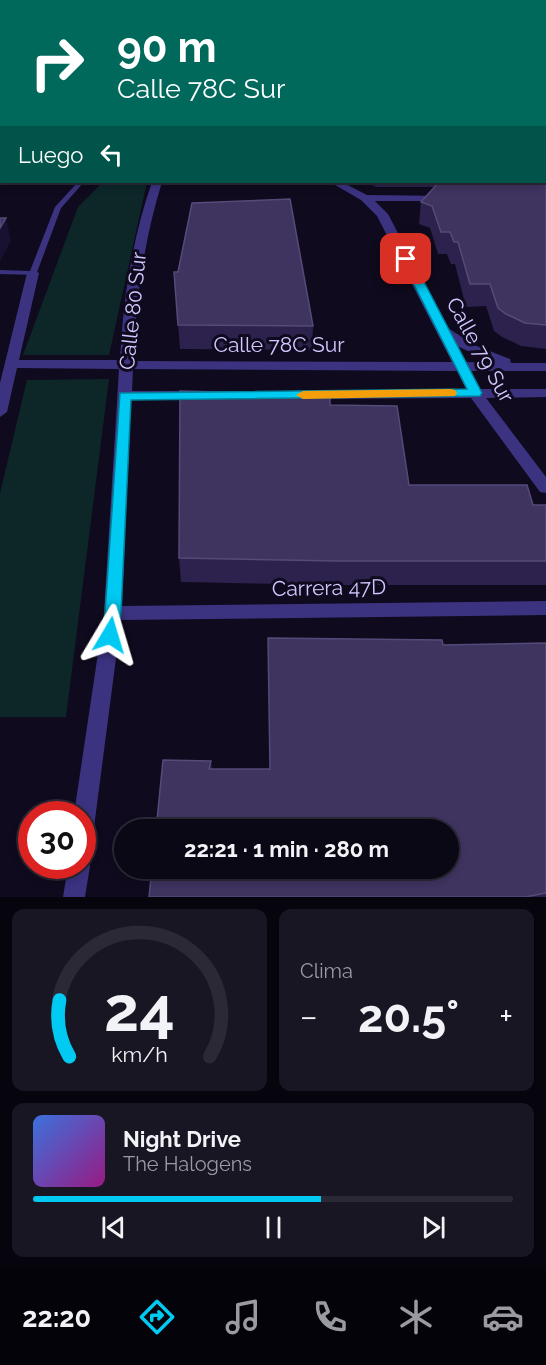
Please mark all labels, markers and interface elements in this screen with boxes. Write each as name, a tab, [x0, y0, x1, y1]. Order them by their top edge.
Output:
text: 90 m	[117, 23, 217, 72]
icon: right	[18, 24, 96, 102]
text: Calle 78C Sur	[117, 73, 285, 104]
icon: left	[95, 138, 128, 171]
text: Luego	[18, 142, 83, 168]
pin	[380, 233, 431, 284]
icon: arrive	[389, 242, 422, 275]
street label: Calle 80 Sur	[114, 250, 151, 371]
street label: Calle 79 Sur	[441, 293, 520, 407]
street label: Calle 78C Sur	[214, 332, 345, 357]
street label: Carrera 47D	[272, 574, 386, 601]
position arrow	[78, 603, 142, 667]
speed limit sign: 30	[18, 801, 96, 879]
text: 22:21 · 1 min · 280 m	[184, 836, 389, 862]
text: Clima	[300, 959, 353, 983]
text: 24	[104, 972, 175, 1046]
text: 20.5°	[358, 990, 459, 1043]
text: −	[300, 997, 318, 1036]
text: +	[499, 997, 513, 1036]
text: km/h	[111, 1042, 168, 1067]
text: Night Drive	[123, 1126, 241, 1152]
text: The Halogens	[123, 1152, 252, 1176]
icon: previous	[97, 1211, 130, 1244]
icon: pause	[257, 1211, 290, 1244]
icon: next	[417, 1211, 450, 1244]
icon: directions	[136, 1296, 178, 1338]
icon: music	[222, 1296, 264, 1338]
icon: phone	[309, 1296, 351, 1338]
icon: climate	[395, 1296, 437, 1338]
icon: car	[482, 1296, 524, 1338]
text: 22:20	[22, 1302, 91, 1333]

